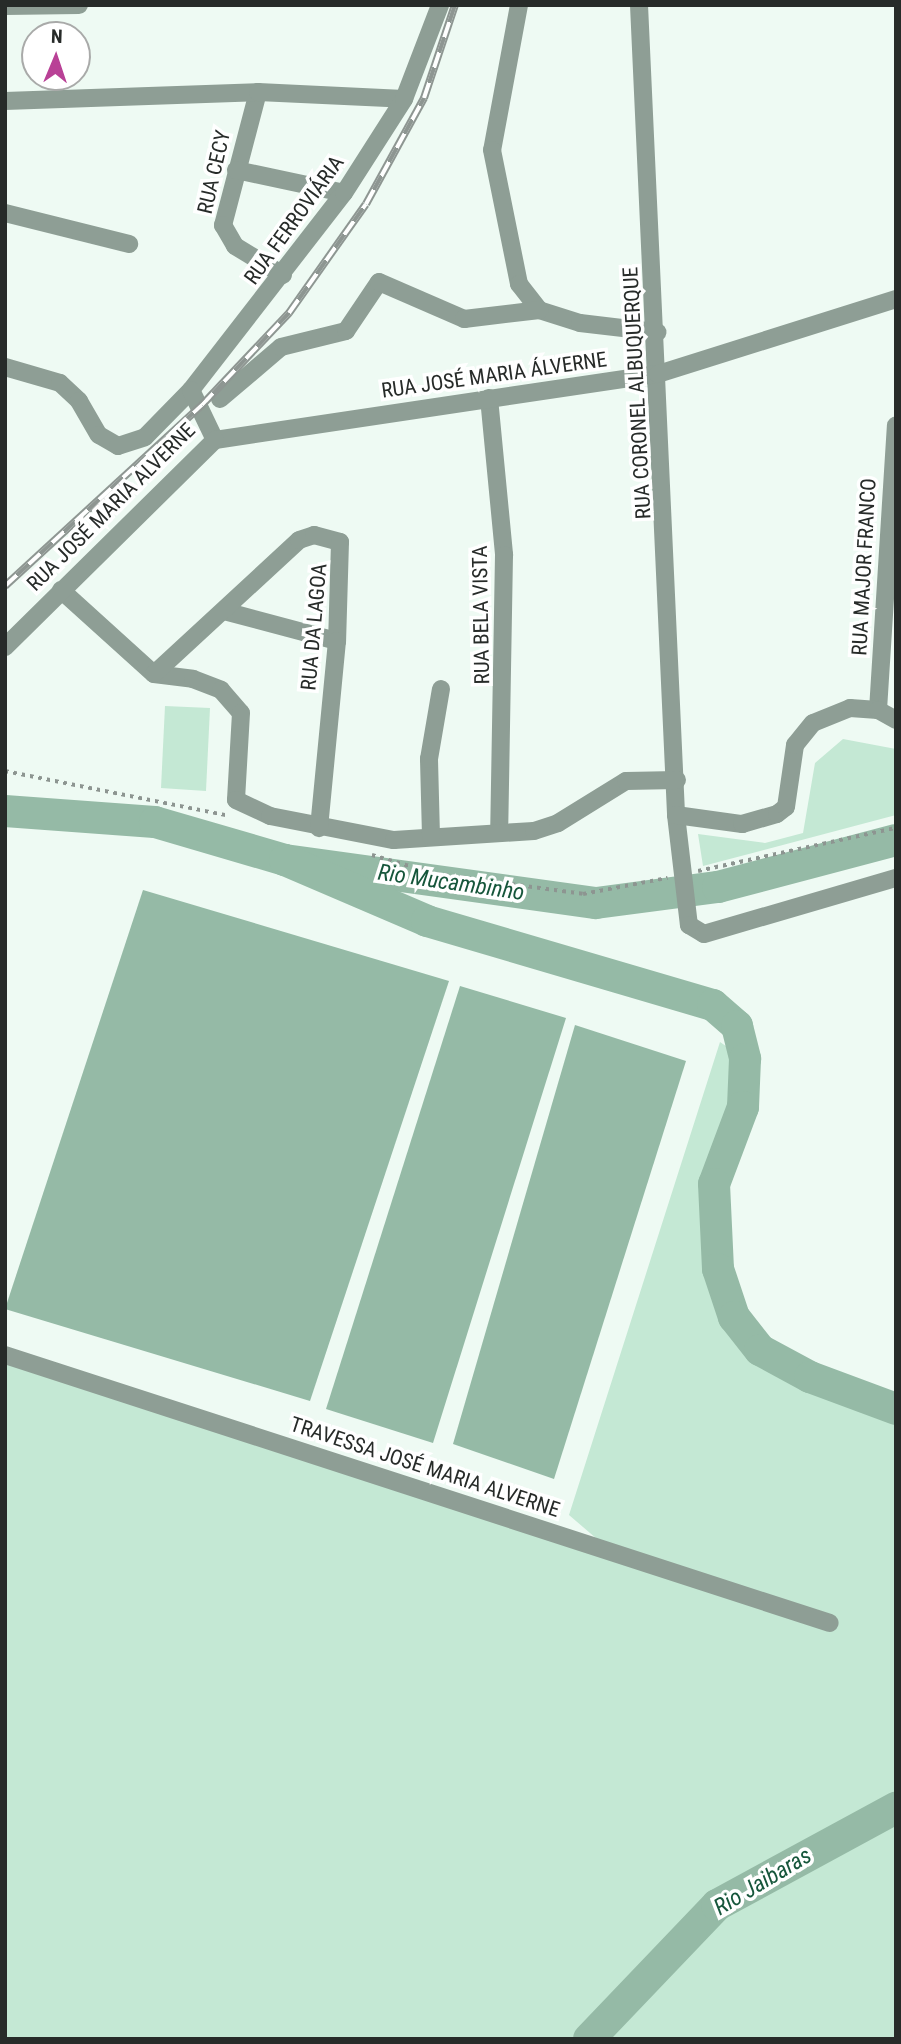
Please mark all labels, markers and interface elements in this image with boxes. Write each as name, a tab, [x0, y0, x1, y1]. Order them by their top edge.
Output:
north arrow	[21, 21, 91, 91]
text: N	[50, 25, 63, 48]
street label: RUA CECY	[192, 128, 236, 216]
street label: RUA FERROVIÁRIA	[239, 151, 349, 289]
street label: RUA CORONEL ALBUQUERQUE	[618, 266, 656, 520]
street label: RUA JOSÉ MARIA ÁLVERNE	[380, 347, 608, 403]
street label: RUA JOSÉ MARIA ALVERNE	[22, 418, 200, 596]
street label: RUA MAJOR FRANCO	[847, 478, 881, 656]
street label: RUA BELA VISTA	[467, 545, 495, 685]
street label: RUA DA LAGOA	[296, 562, 332, 692]
water label: Rio Mucambinho	[376, 859, 526, 907]
street label: TRAVESSA JOSÉ MARIA ALVERNE	[287, 1411, 563, 1523]
water label: Rio Jaibaras	[709, 1842, 817, 1922]

